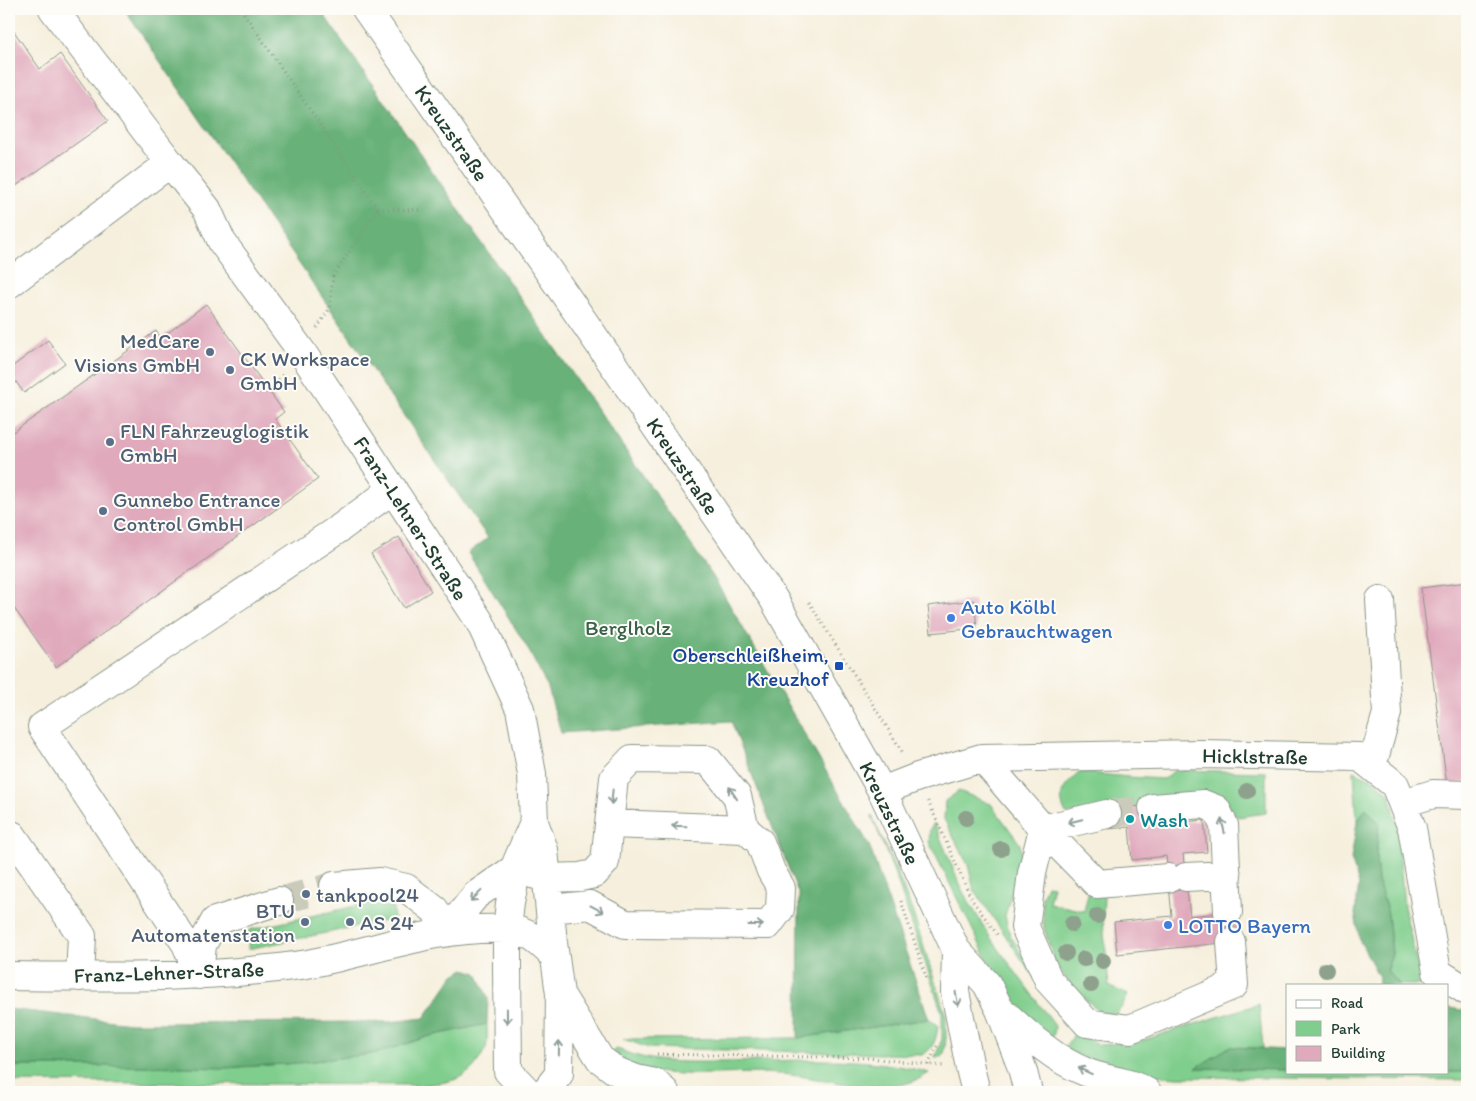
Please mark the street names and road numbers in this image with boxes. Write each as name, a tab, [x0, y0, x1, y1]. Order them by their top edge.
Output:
street label: Kreuzstraße	[410, 80, 494, 186]
street label: Kreuzstraße	[641, 413, 725, 519]
street label: Franz-Lehner-Straße	[349, 431, 473, 605]
street label: Hicklstraße	[1202, 743, 1308, 769]
street label: Kreuzstraße	[854, 757, 926, 869]
street label: Franz-Lehner-Straße	[73, 956, 265, 988]

